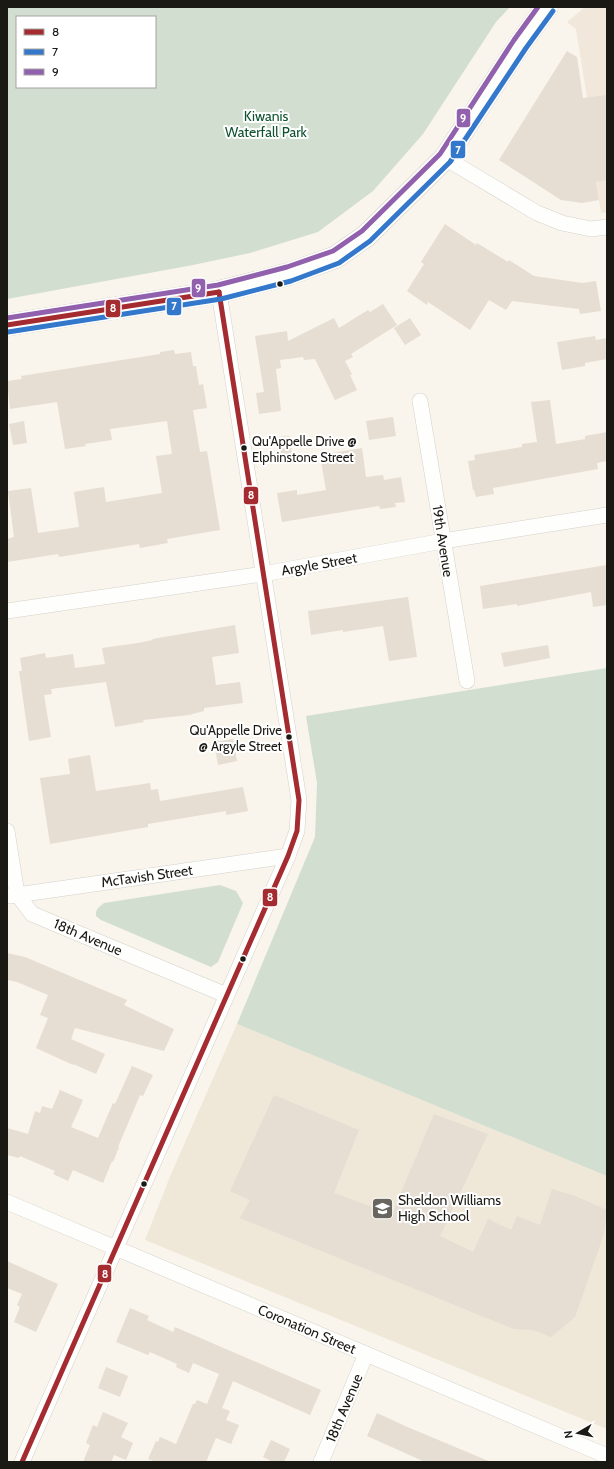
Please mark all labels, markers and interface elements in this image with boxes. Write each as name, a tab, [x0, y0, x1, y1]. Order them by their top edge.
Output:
legend	[16, 16, 156, 88]
text: 8	[52, 24, 59, 39]
text: 7	[52, 44, 58, 59]
text: 9	[52, 64, 59, 79]
park label: Kiwanis Waterfall Park	[225, 107, 308, 141]
line badge: 9	[456, 108, 471, 128]
text: 9	[460, 111, 466, 125]
line badge: 7	[450, 140, 466, 159]
text: 7	[455, 143, 461, 157]
line badge: 9	[191, 278, 206, 298]
unlabelled marker	[275, 279, 285, 289]
text: 9	[195, 281, 201, 295]
line badge: 7	[166, 297, 182, 316]
line badge: 8	[105, 299, 121, 318]
text: 7	[171, 299, 177, 313]
text: 8	[110, 301, 117, 315]
place label: Qu'Appelle Drive @ Elphinstone Street	[252, 433, 357, 465]
marker: Qu'Appelle Drive @ Elphinstone Street	[239, 443, 249, 453]
line badge: 8	[243, 486, 259, 505]
text: 8	[248, 488, 255, 502]
street label: 19th Avenue	[428, 504, 458, 578]
street label: Argyle Street	[280, 548, 359, 580]
place label: Qu'Appelle Drive @ Argyle Street	[190, 722, 283, 754]
marker: Qu'Appelle Drive @ Argyle Street	[284, 732, 294, 742]
street label: McTavish Street	[100, 861, 194, 891]
line badge: 8	[262, 888, 278, 907]
text: 8	[267, 890, 274, 904]
street label: 18th Avenue	[51, 914, 125, 960]
unlabelled marker	[238, 954, 248, 964]
unlabelled marker	[139, 1179, 149, 1189]
place label: Sheldon Williams High School	[398, 1191, 501, 1225]
school or university icon: Sheldon Williams High School	[369, 1195, 395, 1221]
line badge: 8	[97, 1264, 112, 1283]
text: 8	[102, 1267, 109, 1281]
street label: Coronation Street	[255, 1300, 359, 1358]
street label: 18th Avenue	[321, 1371, 367, 1445]
north arrow	[558, 1413, 598, 1453]
text: N	[561, 1430, 576, 1440]

